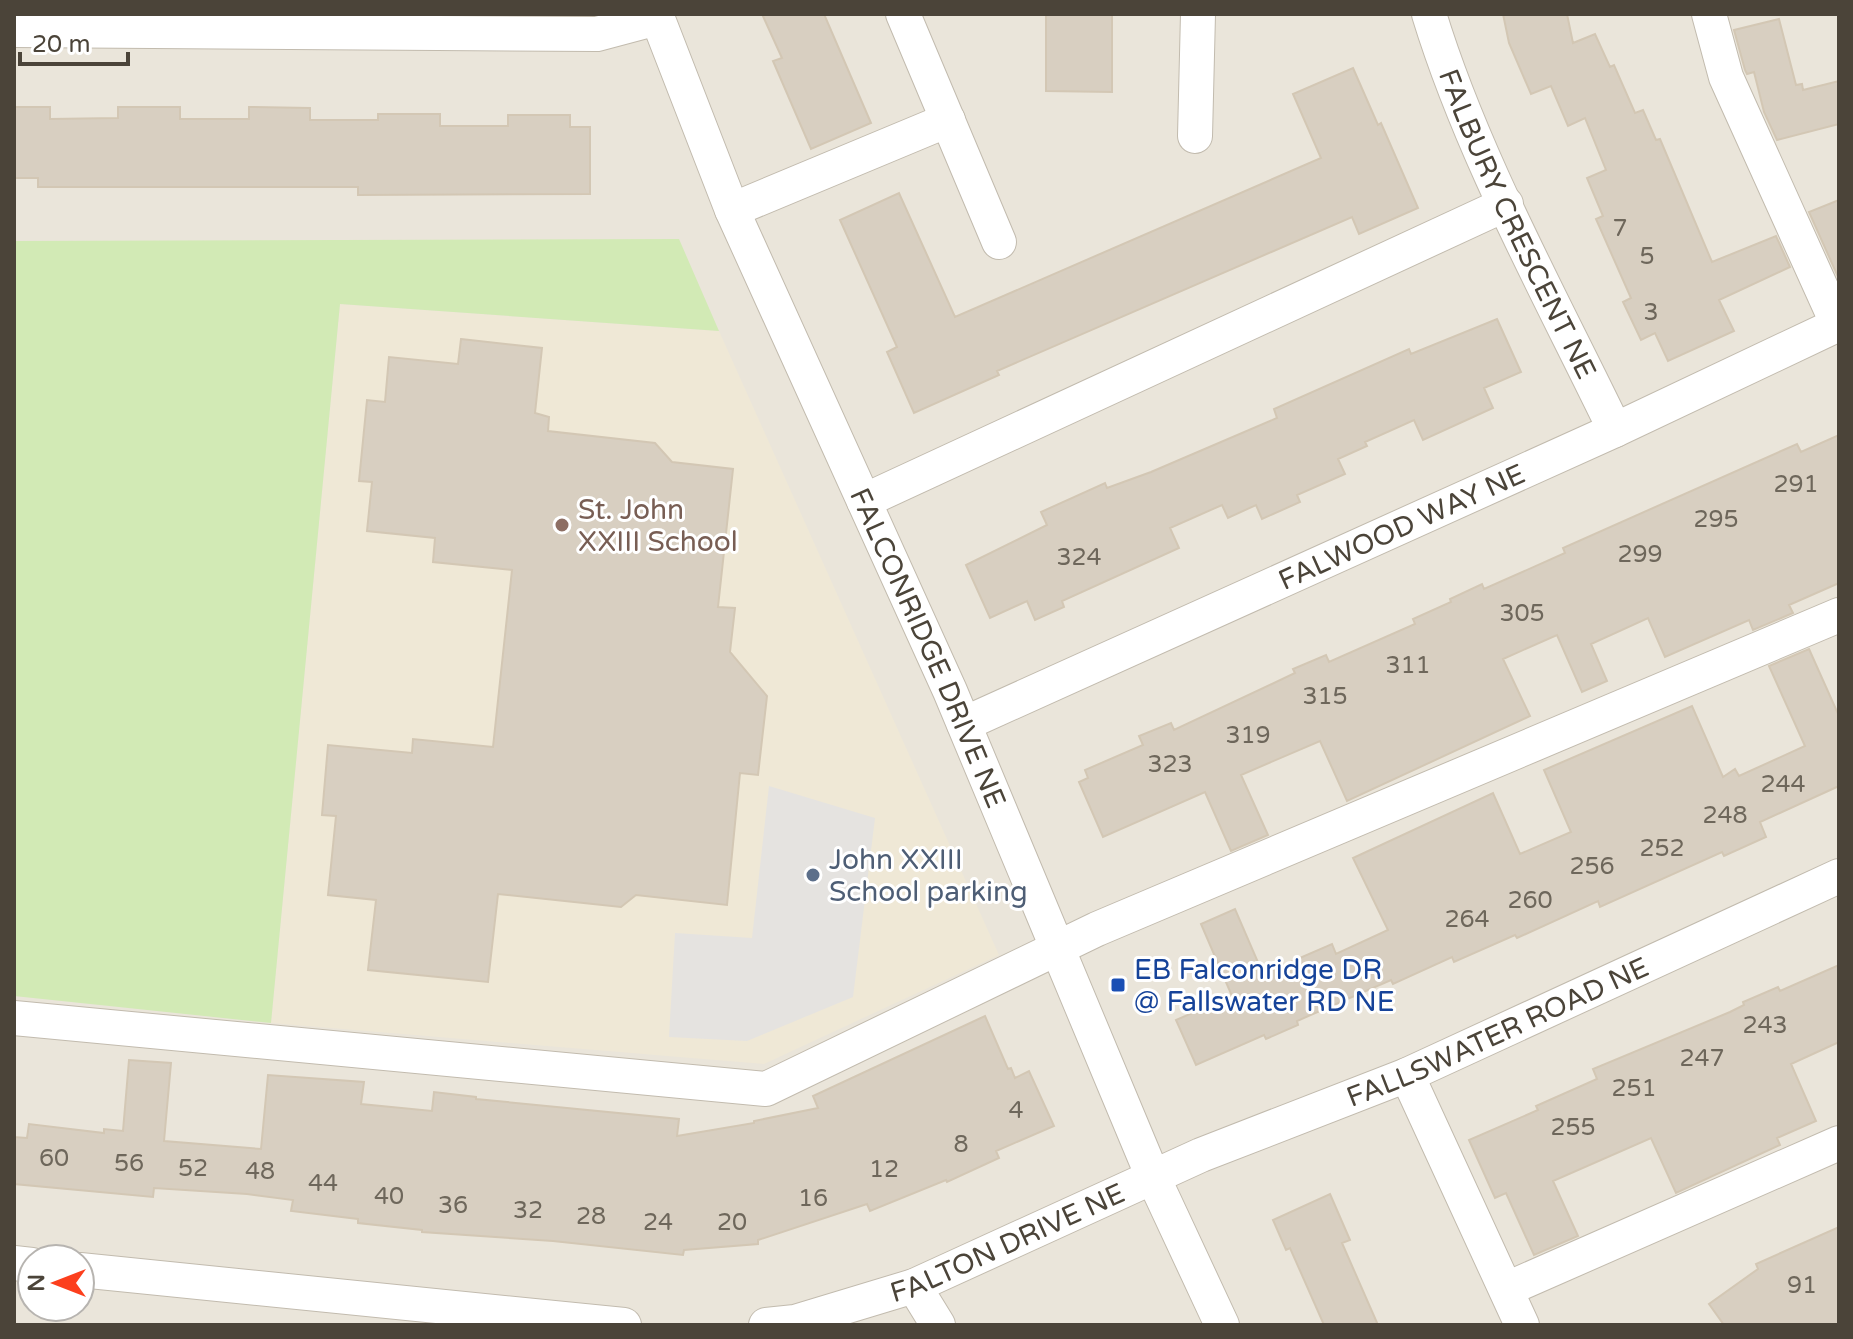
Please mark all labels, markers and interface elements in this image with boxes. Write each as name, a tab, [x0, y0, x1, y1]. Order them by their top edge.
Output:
scale bar	[20, 16, 128, 66]
text: 20 m	[32, 30, 90, 59]
street label: FALBURY CRESCENT NE	[1431, 65, 1603, 385]
house number: 7	[1612, 214, 1628, 243]
house number: 5	[1639, 242, 1655, 271]
house number: 3	[1643, 298, 1659, 327]
street label: FALWOOD WAY NE	[1273, 457, 1530, 598]
house number: 291	[1773, 470, 1819, 499]
street label: FALCONRIDGE DRIVE NE	[842, 483, 1013, 813]
place label: St. John XXIII School	[578, 493, 738, 559]
house number: 295	[1693, 505, 1739, 534]
marker: St. John XXIII School	[553, 516, 571, 534]
house number: 299	[1617, 540, 1663, 569]
house number: 324	[1056, 543, 1102, 572]
house number: 305	[1499, 599, 1545, 628]
house number: 311	[1385, 651, 1431, 680]
house number: 315	[1302, 682, 1348, 711]
house number: 319	[1225, 721, 1271, 750]
house number: 323	[1147, 750, 1193, 779]
house number: 244	[1760, 770, 1806, 799]
house number: 248	[1702, 801, 1748, 830]
house number: 252	[1639, 834, 1685, 863]
place label: John XXIII School parking	[829, 843, 1028, 909]
house number: 256	[1569, 852, 1615, 881]
marker: John XXIII School parking	[804, 866, 822, 884]
house number: 260	[1507, 886, 1553, 915]
house number: 264	[1444, 905, 1490, 934]
street label: FALLSWATER ROAD NE	[1342, 950, 1654, 1115]
place label: EB Falconridge DR @ Fallswater RD NE	[1134, 953, 1395, 1019]
marker: EB Falconridge DR @ Fallswater RD NE	[1109, 976, 1127, 994]
house number: 243	[1742, 1011, 1788, 1040]
house number: 247	[1679, 1044, 1725, 1073]
house number: 251	[1611, 1074, 1657, 1103]
house number: 4	[1008, 1096, 1024, 1125]
house number: 255	[1550, 1113, 1596, 1142]
house number: 8	[953, 1130, 969, 1159]
house number: 60	[39, 1144, 69, 1173]
house number: 56	[114, 1149, 144, 1178]
house number: 52	[178, 1154, 208, 1183]
house number: 12	[869, 1155, 899, 1184]
house number: 48	[245, 1157, 275, 1186]
house number: 44	[308, 1169, 338, 1198]
street label: FALTON DRIVE NE	[886, 1176, 1130, 1310]
house number: 40	[374, 1182, 404, 1211]
house number: 16	[798, 1184, 828, 1213]
house number: 36	[438, 1191, 468, 1220]
house number: 32	[513, 1196, 543, 1225]
house number: 28	[576, 1202, 606, 1231]
house number: 24	[643, 1208, 673, 1237]
house number: 20	[717, 1208, 747, 1237]
north arrow	[16, 1243, 96, 1323]
house number: 91	[1787, 1271, 1817, 1300]
text: N	[24, 1274, 50, 1292]

